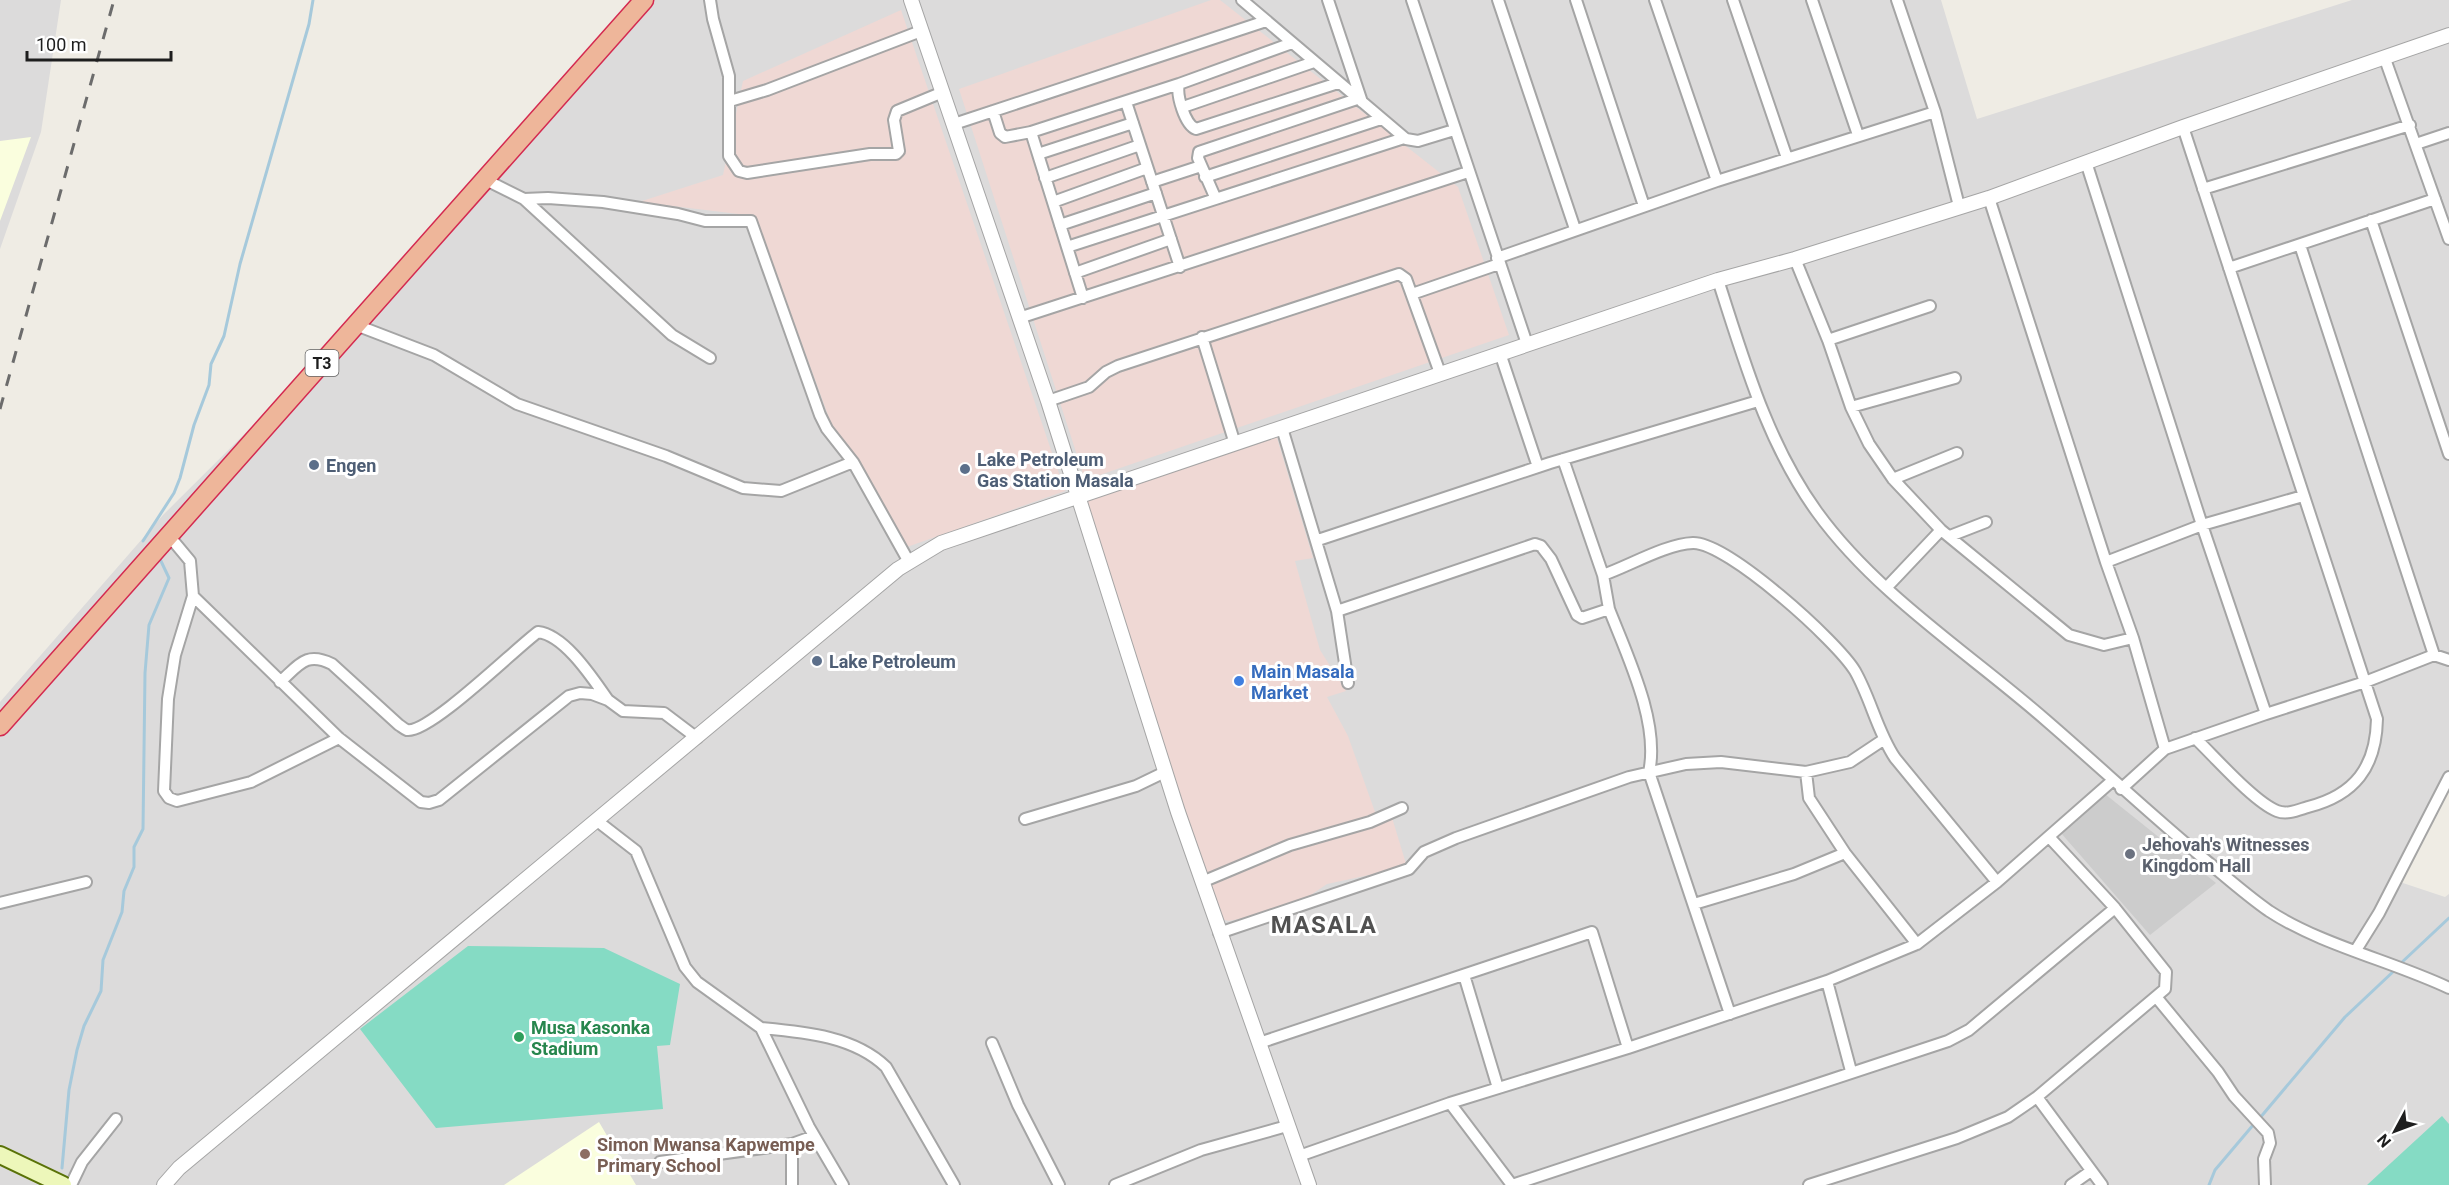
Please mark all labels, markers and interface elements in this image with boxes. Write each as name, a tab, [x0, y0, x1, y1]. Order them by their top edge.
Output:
scale bar	[27, 24, 171, 62]
text: 100 m	[36, 34, 87, 55]
road number: T3	[306, 350, 338, 376]
place label: Lake Petroleum Gas Station Masala	[977, 449, 1134, 491]
place label: Engen	[326, 455, 376, 476]
marker: Engen	[307, 458, 321, 472]
marker: Lake Petroleum Gas Station Masala	[958, 462, 972, 476]
place label: Lake Petroleum	[829, 651, 956, 672]
marker: Lake Petroleum	[810, 654, 824, 668]
place label: Main Masala Market	[1251, 661, 1355, 703]
marker: Main Masala Market	[1232, 674, 1246, 688]
place label: Jehovah's Witnesses Kingdom Hall	[2142, 834, 2310, 876]
marker: Jehovah's Witnesses Kingdom Hall	[2123, 847, 2137, 861]
district label: MASALA	[1271, 911, 1377, 939]
place label: Musa Kasonka Stadium	[531, 1017, 650, 1059]
marker: Musa Kasonka Stadium	[512, 1030, 526, 1044]
north arrow	[2365, 1101, 2425, 1161]
text: N	[2373, 1130, 2395, 1151]
place label: Simon Mwansa Kapwempe Primary School	[597, 1134, 815, 1176]
marker: Simon Mwansa Kapwempe Primary School	[578, 1147, 592, 1161]

